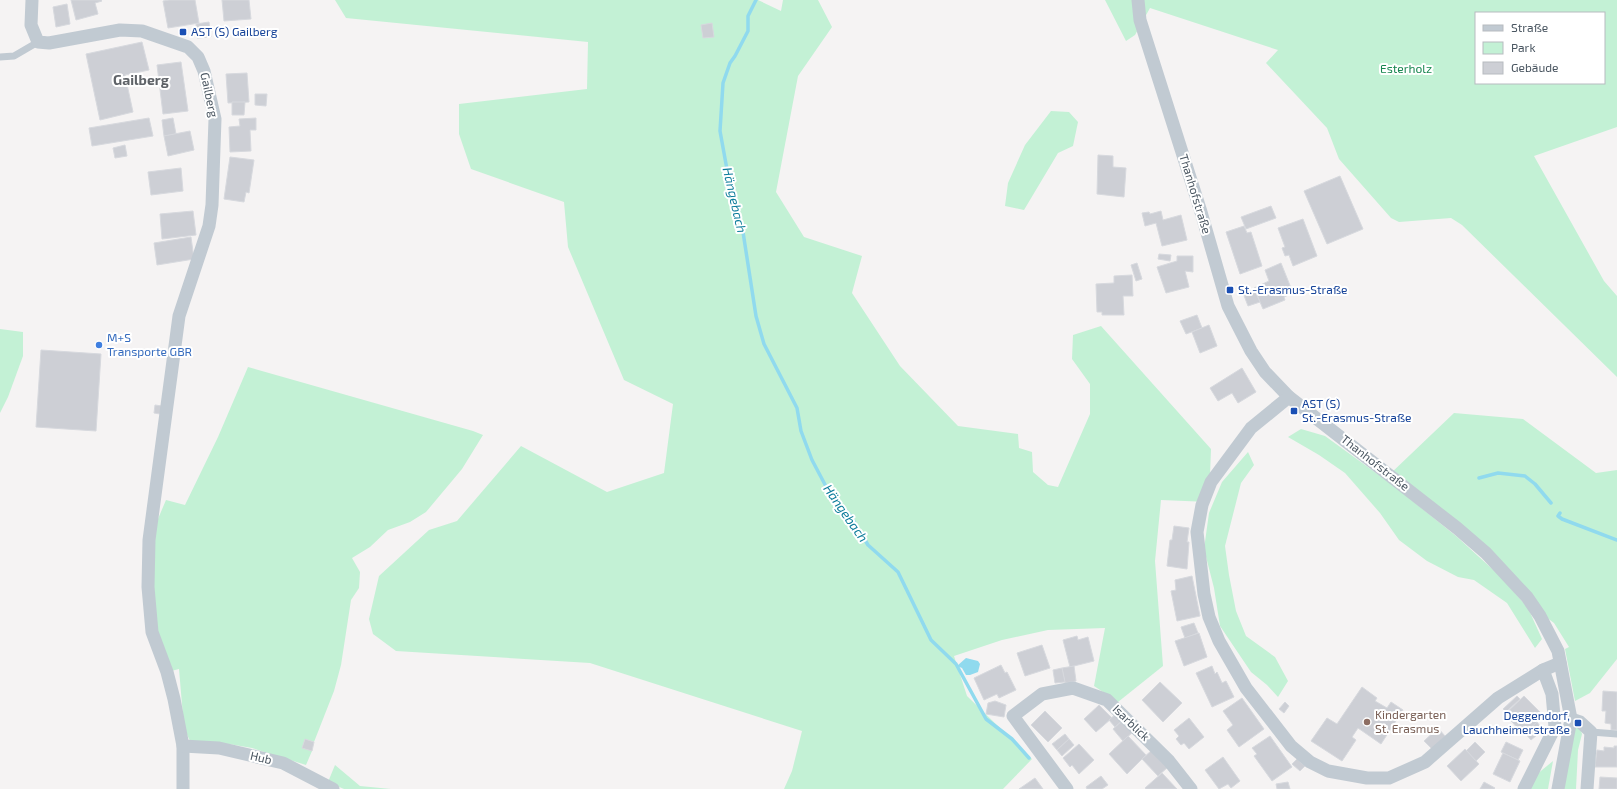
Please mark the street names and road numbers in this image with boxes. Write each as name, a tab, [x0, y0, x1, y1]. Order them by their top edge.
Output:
street label: Gailberg	[198, 71, 222, 119]
street label: Thanhofstraße	[1177, 152, 1215, 235]
street label: Thanhofstraße	[1339, 431, 1412, 493]
street label: Isarblick	[1110, 701, 1153, 743]
street label: Hub	[249, 748, 274, 766]

